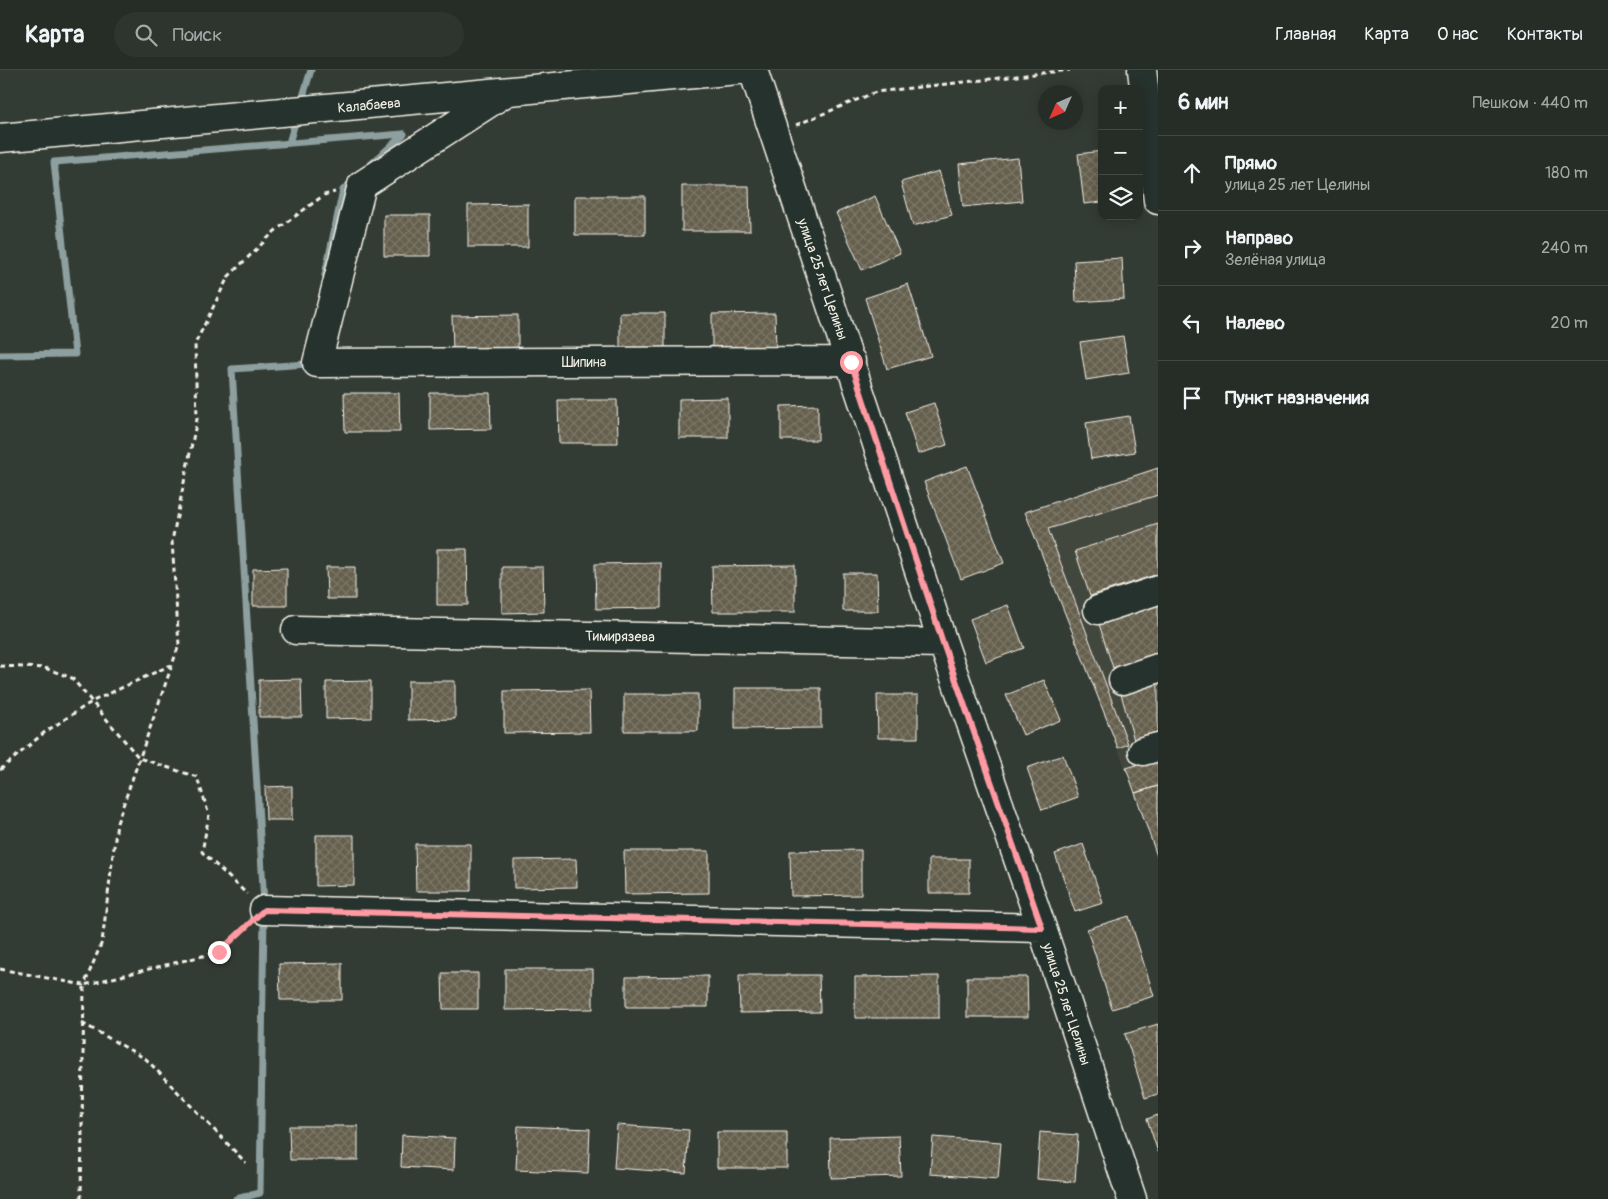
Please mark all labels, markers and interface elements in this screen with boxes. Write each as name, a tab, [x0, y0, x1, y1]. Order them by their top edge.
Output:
search box	[114, 12, 464, 57]
text: Карта	[25, 20, 84, 49]
icon: search	[132, 21, 160, 49]
text: Поиск	[172, 23, 222, 47]
text: Главная	[1275, 23, 1336, 46]
text: Карта	[1364, 23, 1409, 46]
text: О нас	[1437, 23, 1479, 46]
text: Контакты	[1507, 23, 1583, 46]
north arrow	[1038, 85, 1083, 130]
map controls	[1098, 85, 1143, 220]
button: +	[1098, 85, 1143, 130]
text: 6 мин	[1178, 89, 1228, 116]
text: Пешком · 440 m	[1473, 93, 1588, 113]
street label: Калабаева	[337, 94, 401, 117]
button: −	[1098, 130, 1143, 175]
text: Прямо	[1225, 151, 1277, 175]
icon: ahead	[1178, 159, 1206, 187]
text: 180 m	[1545, 163, 1588, 183]
button: layers	[1098, 175, 1143, 220]
text: улица 25 лет Целины	[1225, 175, 1370, 195]
street label: улица 25 лет Целины	[793, 215, 851, 342]
text: Направо	[1225, 226, 1293, 250]
icon: right	[1178, 234, 1206, 262]
text: 240 m	[1541, 238, 1588, 258]
text: Зелёная улица	[1225, 250, 1326, 270]
icon: left	[1178, 309, 1206, 337]
text: Налево	[1225, 311, 1285, 335]
text: 20 m	[1550, 313, 1588, 333]
route start	[840, 351, 863, 374]
street label: Шипина	[562, 354, 606, 371]
icon: arrive	[1178, 384, 1206, 412]
text: Пункт назначения	[1225, 386, 1369, 410]
street label: Тимирязева	[585, 627, 655, 646]
street label: улица 25 лет Целины	[1038, 940, 1094, 1067]
route end	[208, 941, 231, 964]

